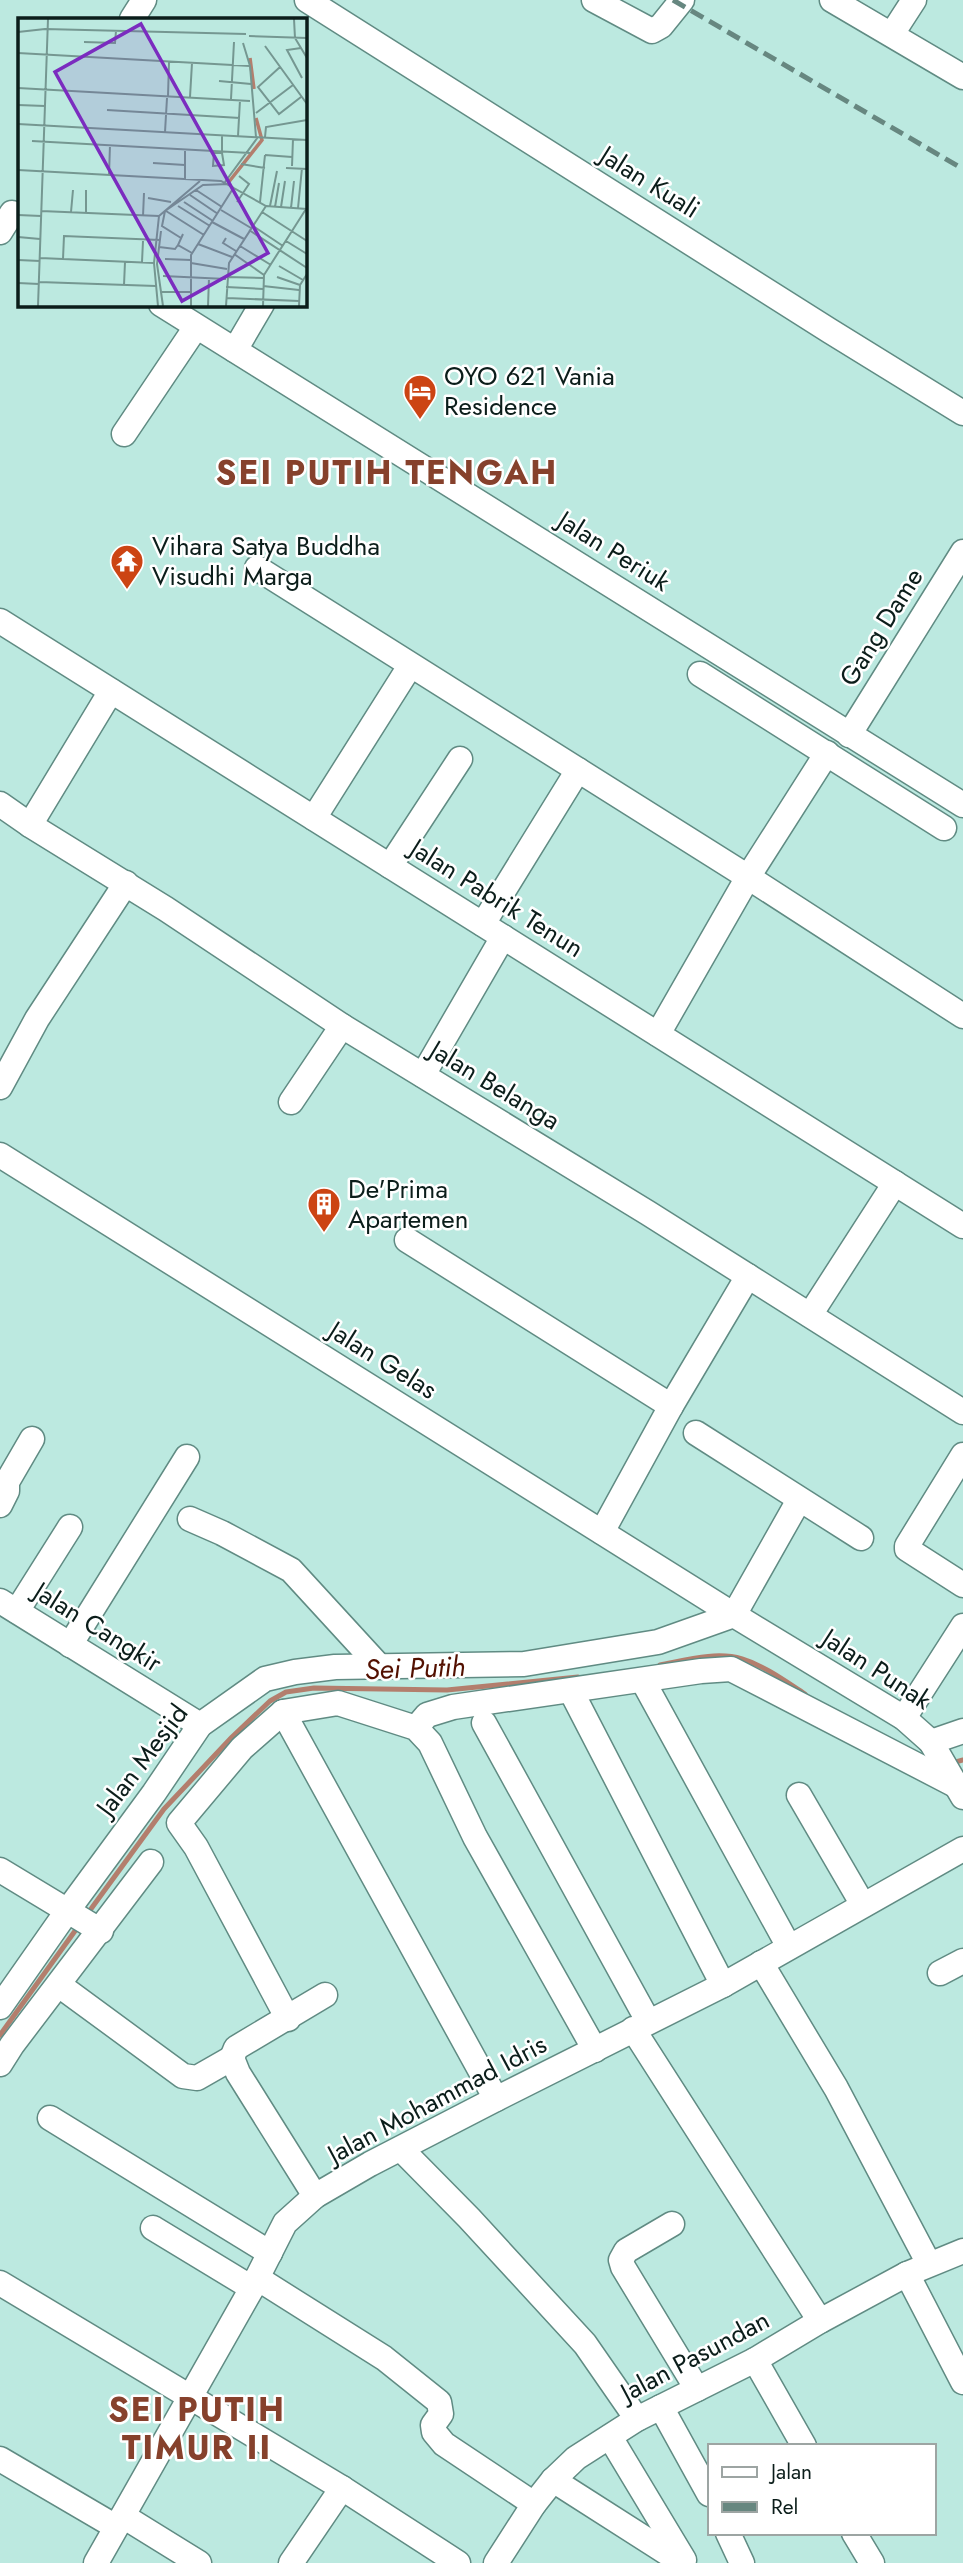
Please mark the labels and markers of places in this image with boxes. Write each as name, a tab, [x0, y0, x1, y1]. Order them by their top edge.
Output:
place label: OYO 621 Vania Residence	[444, 357, 615, 425]
hotel icon: OYO 621 Vania Residence	[401, 372, 439, 421]
place label: Vihara Satya Buddha Visudhi Marga	[152, 527, 380, 595]
temple icon: Vihara Satya Buddha Visudhi Marga	[108, 542, 146, 591]
place label: De'Prima Apartemen	[348, 1170, 468, 1238]
building icon: De'Prima Apartemen	[305, 1185, 343, 1234]

